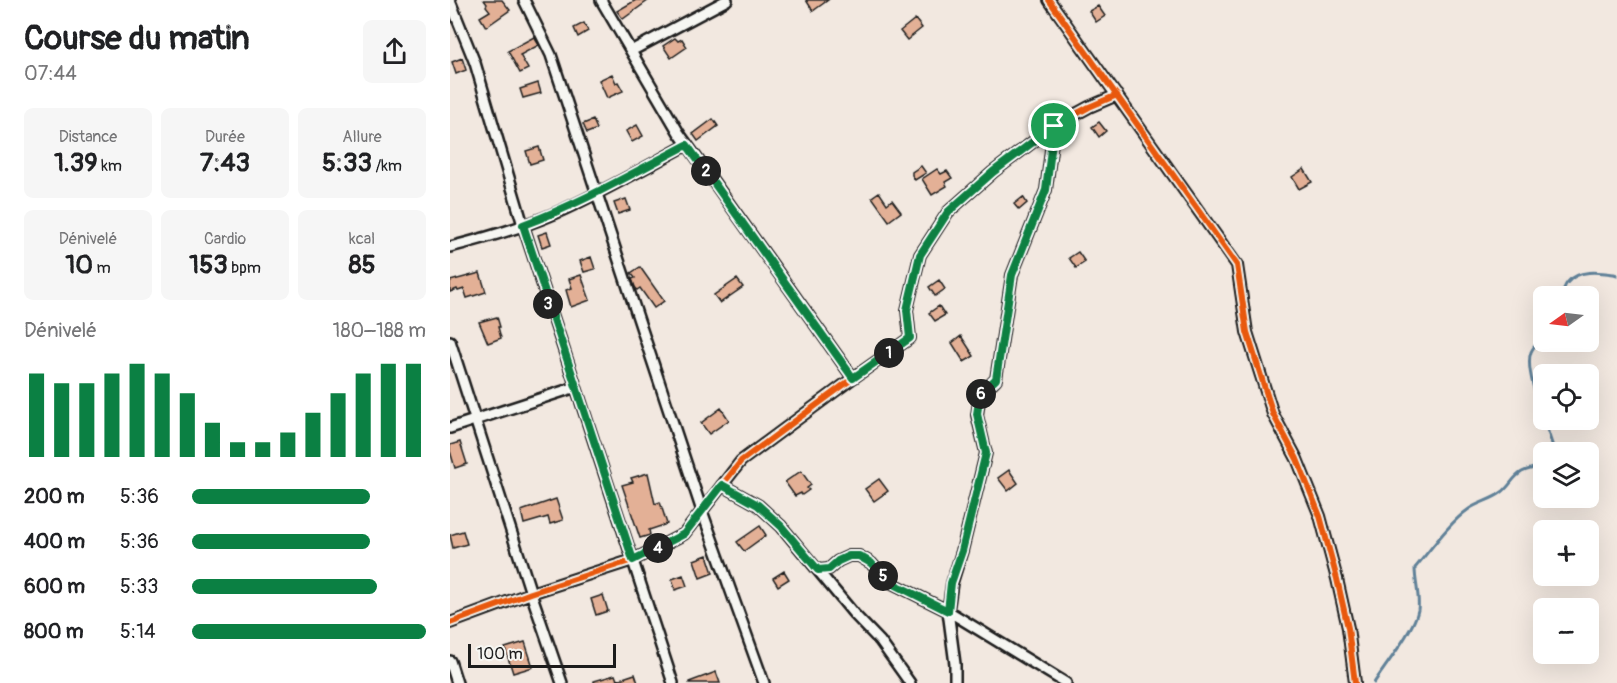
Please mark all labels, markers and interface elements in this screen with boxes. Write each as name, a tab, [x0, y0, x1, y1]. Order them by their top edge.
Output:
text: Course du matin	[24, 18, 250, 59]
button: share	[363, 20, 426, 83]
text: 07:44	[24, 61, 77, 86]
pin	[1028, 100, 1079, 151]
icon: arrive	[1037, 109, 1070, 142]
text: Distance	[59, 127, 117, 147]
text: Durée	[205, 127, 245, 147]
text: Allure	[342, 127, 382, 147]
text: 1.39	[54, 147, 98, 179]
text: 7:43	[200, 147, 250, 179]
text: 5:33	[322, 147, 372, 179]
text: km	[98, 156, 122, 176]
text: /km	[372, 156, 402, 176]
pin: 2	[691, 156, 721, 186]
text: 2	[702, 161, 710, 181]
text: Dénivelé	[59, 229, 117, 249]
text: Cardio	[204, 229, 246, 249]
text: kcal	[349, 229, 375, 249]
text: 10	[65, 249, 93, 281]
text: 153	[189, 249, 228, 281]
text: 85	[348, 249, 376, 281]
text: m	[93, 258, 111, 278]
text: bpm	[228, 258, 261, 278]
north arrow	[1533, 286, 1599, 352]
map controls	[1533, 286, 1599, 664]
pin: 3	[533, 289, 563, 319]
text: 3	[544, 294, 552, 314]
text: Dénivelé	[24, 318, 97, 343]
text: 180–188 m	[333, 318, 426, 343]
pin: 1	[874, 338, 904, 368]
text: 1	[886, 343, 892, 363]
button: locate	[1533, 364, 1599, 430]
pin: 6	[966, 379, 996, 409]
text: 6	[976, 384, 986, 404]
button: layers	[1533, 442, 1599, 508]
text: 200 m	[24, 484, 85, 509]
text: 5:36	[120, 484, 159, 509]
button: +	[1533, 520, 1599, 586]
text: 400 m	[24, 529, 85, 554]
text: 5:36	[120, 529, 159, 554]
pin: 4	[643, 533, 673, 563]
text: 4	[653, 538, 663, 558]
pin: 5	[868, 561, 898, 591]
text: 5	[879, 566, 887, 586]
text: 600 m	[24, 574, 85, 599]
text: 5:33	[120, 574, 159, 599]
button: −	[1533, 598, 1599, 664]
text: 800 m	[24, 619, 84, 644]
text: 5:14	[120, 619, 156, 644]
scale bar	[468, 641, 616, 668]
text: 100 m	[477, 644, 523, 664]

